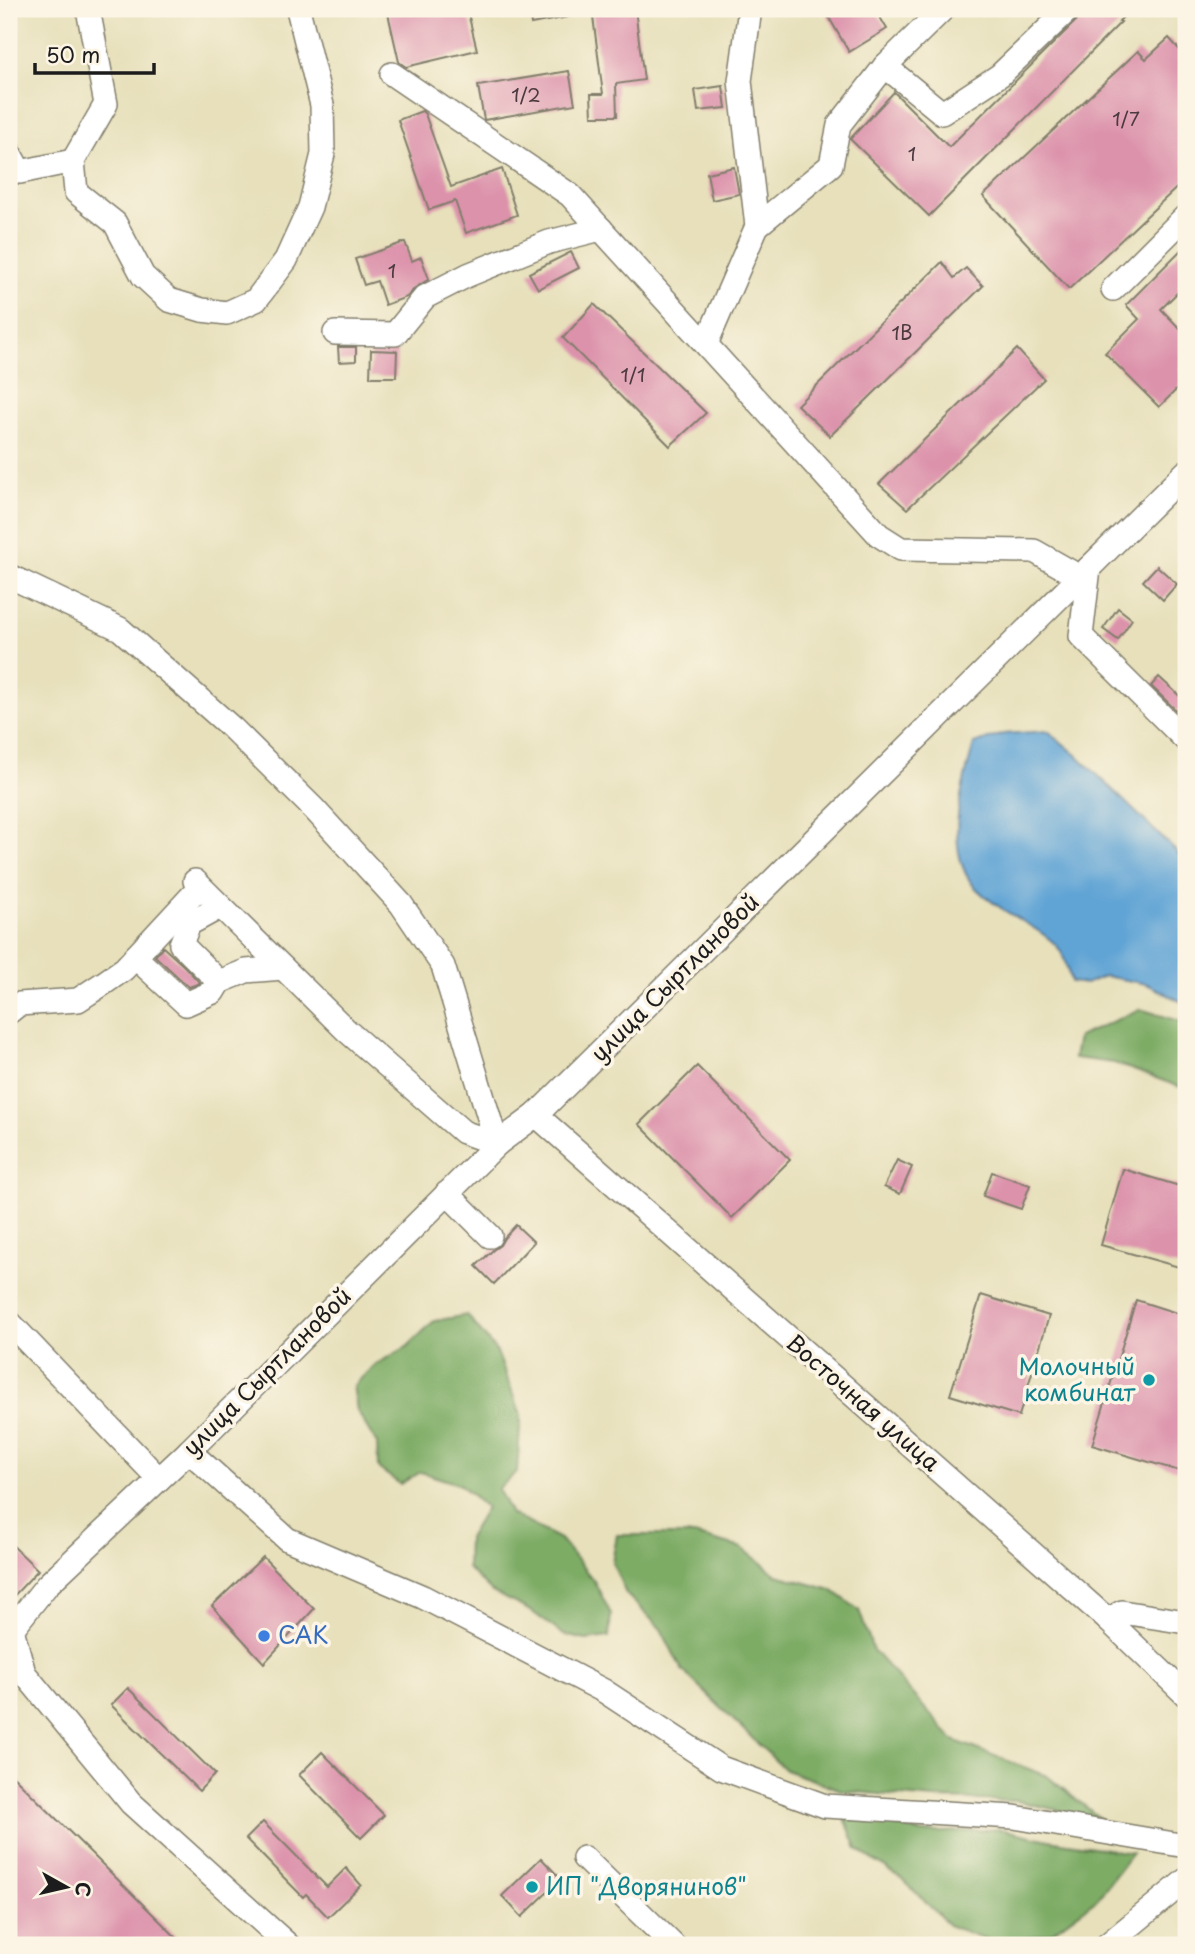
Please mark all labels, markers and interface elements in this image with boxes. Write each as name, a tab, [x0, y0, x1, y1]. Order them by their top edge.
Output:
scale bar	[35, 32, 154, 76]
text: 50 m	[46, 38, 100, 70]
house number: 1/2	[511, 80, 541, 108]
house number: 1/7	[1112, 104, 1140, 132]
house number: 1	[908, 139, 916, 167]
house number: 1	[388, 256, 396, 284]
house number: 1В	[891, 318, 913, 346]
house number: 1/1	[621, 360, 645, 388]
street label: улица Сыртлановой	[582, 885, 766, 1069]
street label: улица Сыртлановой	[174, 1279, 358, 1463]
street label: Восточная улица	[779, 1325, 949, 1479]
place label: Молочный комбинат	[1019, 1348, 1137, 1409]
marker: Молочный комбинат	[1141, 1372, 1157, 1388]
place label: САК	[278, 1617, 328, 1652]
marker: САК	[256, 1628, 272, 1644]
north arrow	[32, 1853, 102, 1923]
place label: ИП "Дворянинов"	[546, 1868, 747, 1903]
marker: ИП "Дворянинов"	[524, 1879, 540, 1895]
text: С	[69, 1880, 99, 1899]

